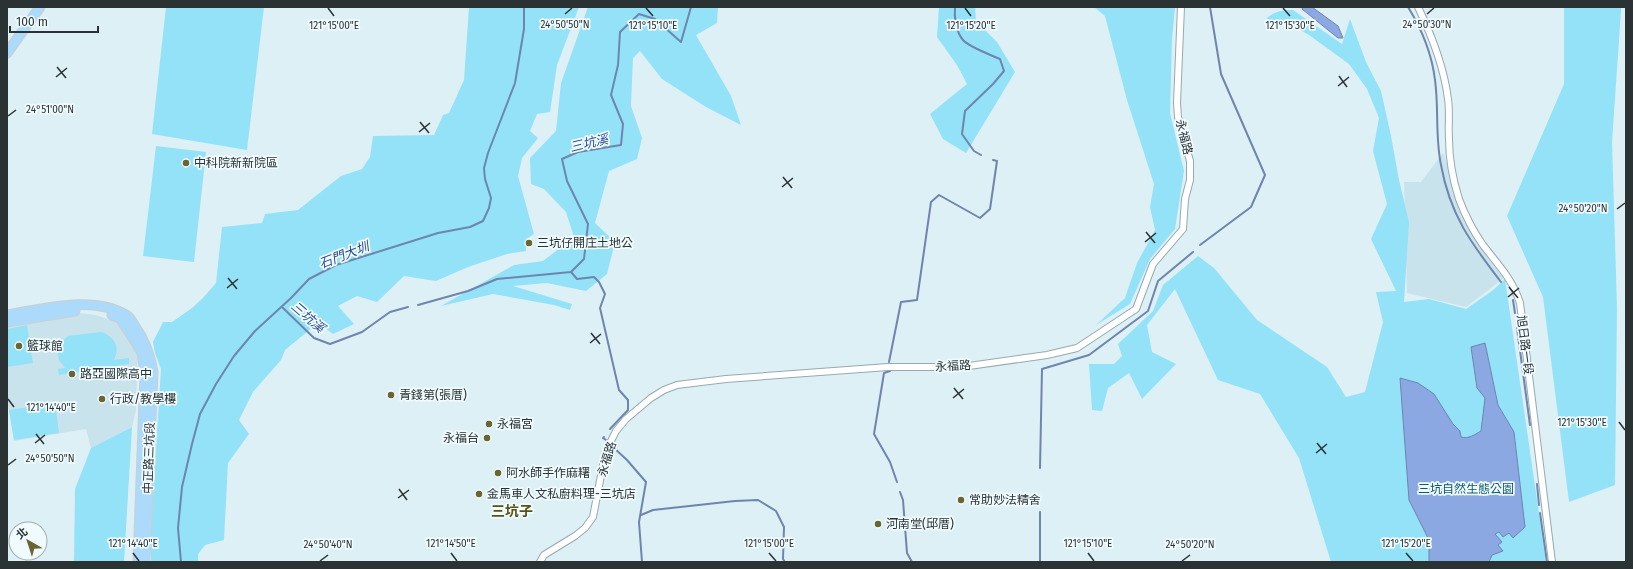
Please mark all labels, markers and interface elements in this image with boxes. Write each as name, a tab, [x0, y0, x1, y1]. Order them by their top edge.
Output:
scale bar	[10, 8, 98, 34]
text: 100 m	[16, 15, 48, 29]
text: 24°50'50"N	[540, 19, 590, 31]
text: 24°50'30"N	[1402, 19, 1452, 31]
text: 121°15'00"E	[309, 20, 359, 32]
text: 121°15'10"E	[629, 20, 677, 32]
text: 121°15'20"E	[946, 20, 996, 32]
text: 121°15'30"E	[1265, 20, 1315, 32]
text: 24°51'00"N	[26, 104, 74, 116]
street label: 永福路	[1173, 118, 1195, 156]
water label: 三坑溪	[568, 131, 612, 155]
place label: 中科院新新院區	[194, 156, 278, 170]
marker: 中科院新新院區	[181, 158, 191, 168]
text: 24°50'20"N	[1558, 203, 1608, 215]
place label: 三坑仔開庄土地公	[537, 236, 633, 250]
water label: 石門大圳	[317, 238, 373, 271]
marker: 三坑仔開庄土地公	[524, 238, 534, 248]
water label: 三坑溪	[288, 299, 329, 337]
street label: 旭日路一段	[1514, 314, 1536, 376]
place label: 籃球館	[27, 339, 63, 353]
marker: 籃球館	[14, 341, 24, 351]
street label: 永福路	[935, 358, 971, 374]
place label: 路亞國際高中	[80, 367, 152, 381]
marker: 路亞國際高中	[67, 369, 77, 379]
place label: 青錢第(張厝)	[399, 388, 467, 402]
marker: 青錢第(張厝)	[386, 390, 396, 400]
place label: 行政/教學樓	[110, 392, 176, 406]
marker: 行政/教學樓	[97, 394, 107, 404]
text: 121°14'40"E	[26, 402, 76, 414]
place label: 永福宮	[497, 417, 533, 431]
text: 121°15'30"E	[1557, 417, 1607, 429]
marker: 永福宮	[484, 419, 494, 429]
street label: 中正路三坑段	[141, 422, 157, 494]
place label: 永福台	[443, 431, 479, 445]
marker: 永福台	[482, 433, 492, 443]
street label: 永福路	[595, 440, 619, 478]
text: 24°50'50"N	[25, 453, 75, 465]
place label: 阿水師手作麻糬	[506, 466, 590, 480]
marker: 阿水師手作麻糬	[493, 468, 503, 478]
park label: 三坑自然生態公園	[1418, 482, 1514, 496]
place label: 金馬車人文私廚料理-三坑店	[487, 487, 636, 501]
marker: 金馬車人文私廚料理-三坑店	[474, 489, 484, 499]
place label: 常助妙法精舍	[969, 493, 1041, 507]
marker: 常助妙法精舍	[956, 495, 966, 505]
district label: 三坑子	[491, 503, 533, 520]
place label: 河南堂(邱厝)	[886, 517, 954, 531]
marker: 河南堂(邱厝)	[873, 519, 883, 529]
north arrow	[8, 521, 48, 561]
text: 北	[14, 525, 30, 542]
text: 121°14'40"E	[108, 538, 158, 550]
text: 121°14'50"E	[426, 538, 476, 550]
text: 121°15'00"E	[744, 538, 794, 550]
text: 121°15'10"E	[1064, 538, 1112, 550]
text: 121°15'20"E	[1381, 538, 1431, 550]
text: 24°50'40"N	[303, 539, 353, 551]
text: 24°50'20"N	[1165, 539, 1215, 551]

